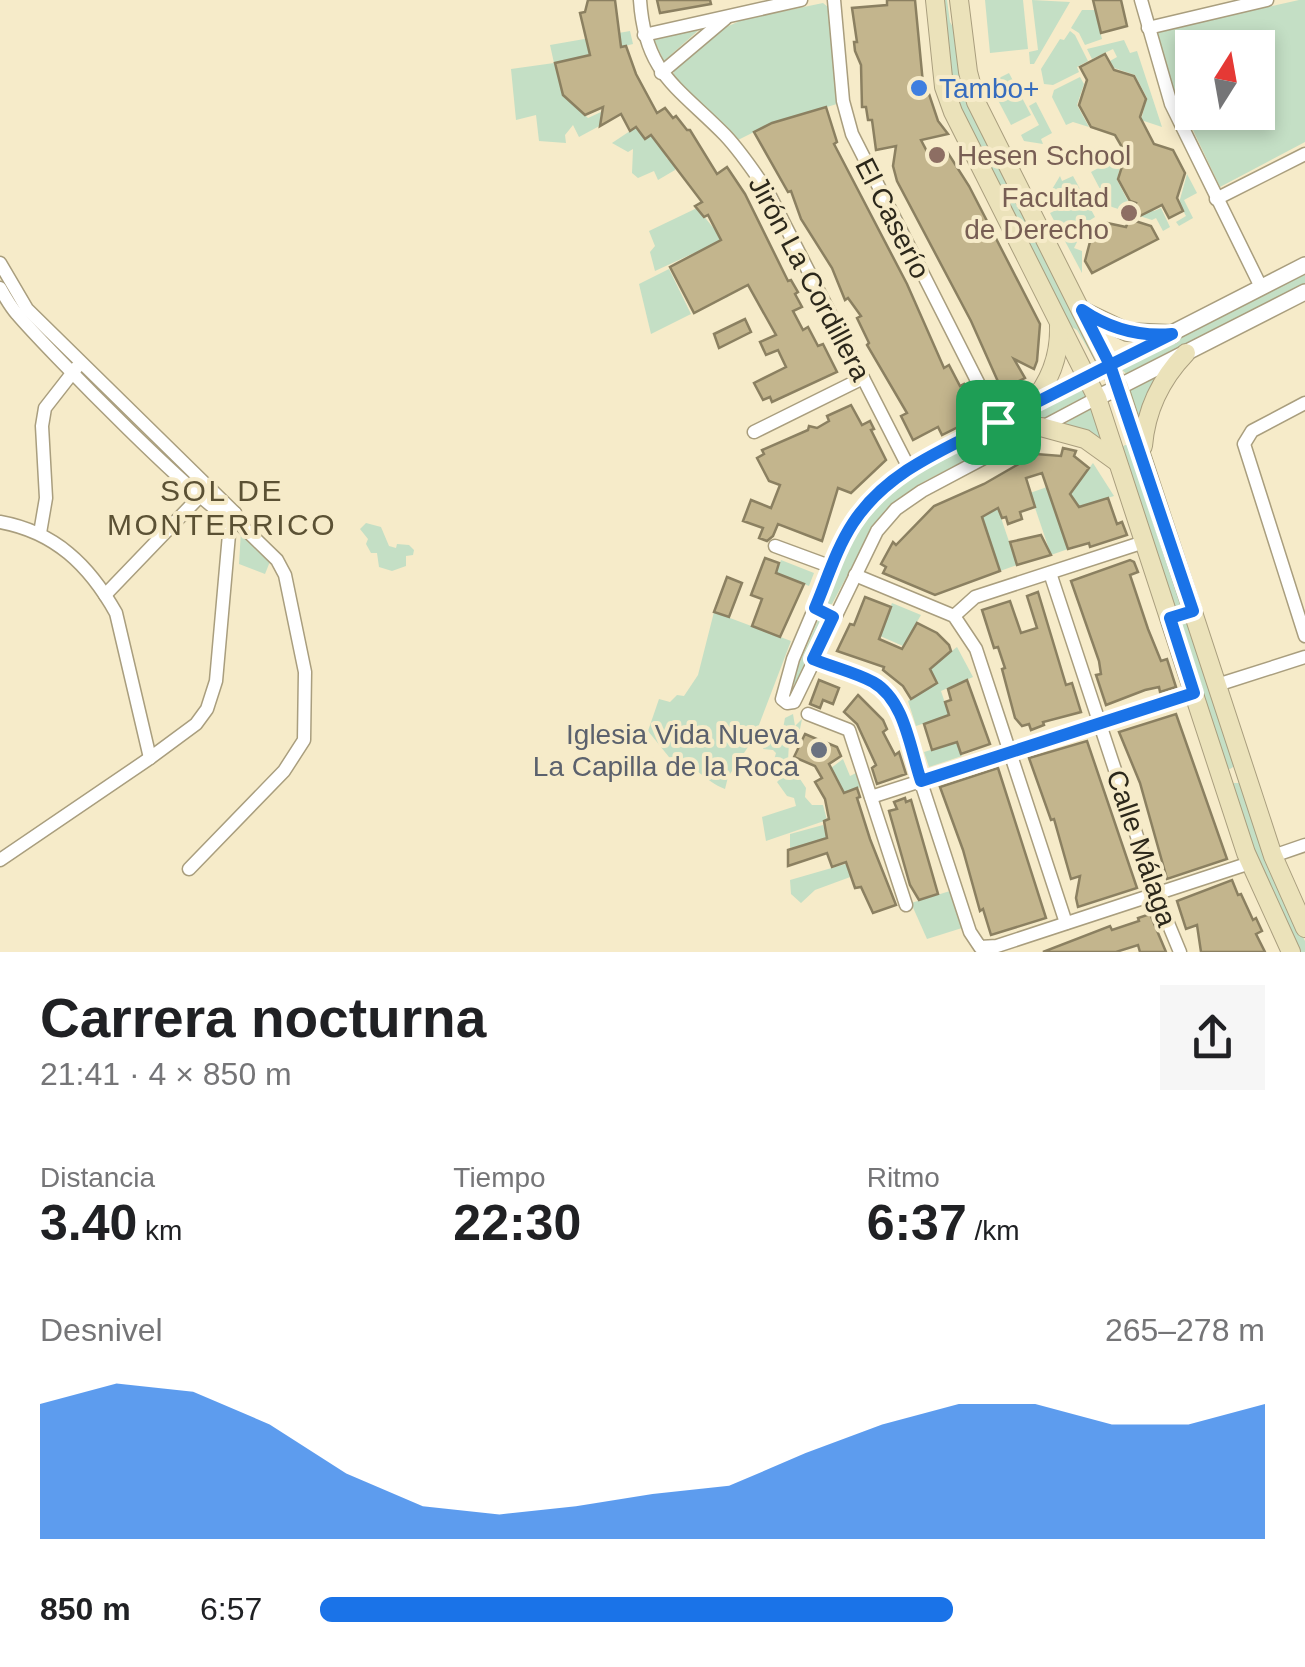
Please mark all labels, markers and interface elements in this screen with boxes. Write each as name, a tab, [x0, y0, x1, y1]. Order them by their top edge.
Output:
north arrow	[1175, 30, 1275, 130]
map controls	[1175, 30, 1275, 130]
place label: Tambo+	[939, 73, 1039, 104]
marker: Tambo+	[908, 77, 930, 99]
place label: Hesen School	[957, 140, 1131, 171]
marker: Hesen School	[926, 144, 948, 166]
street label: El Caserío	[849, 153, 936, 283]
street label: Jirón La Cordillera	[743, 171, 877, 386]
place label: Facultad de Derecho	[964, 182, 1109, 245]
marker: Facultad de Derecho	[1118, 202, 1140, 224]
pin	[956, 380, 1041, 465]
icon: arrive	[971, 395, 1026, 450]
district label: SOL DE MONTERRICO	[107, 474, 337, 541]
place label: Iglesia Vida Nueva La Capilla de la Roca	[533, 719, 799, 782]
marker: Iglesia Vida Nueva La Capilla de la Roca	[808, 739, 830, 761]
street label: Calle Málaga	[1100, 766, 1183, 931]
button: share	[1160, 985, 1265, 1090]
text: Carrera nocturna	[40, 987, 486, 1049]
text: 21:41 · 4 × 850 m	[40, 1056, 292, 1092]
text: Distancia	[40, 1162, 155, 1193]
text: Tiempo	[453, 1162, 546, 1193]
text: Ritmo	[867, 1162, 940, 1193]
text: 3.40	[40, 1195, 137, 1251]
text: 22:30	[453, 1195, 581, 1251]
text: 6:37	[867, 1195, 967, 1251]
text: km	[137, 1215, 182, 1246]
text: /km	[967, 1215, 1020, 1246]
text: Desnivel	[40, 1312, 163, 1348]
text: 265–278 m	[1105, 1312, 1265, 1348]
text: 850 m	[40, 1591, 131, 1627]
text: 6:57	[200, 1591, 262, 1627]

